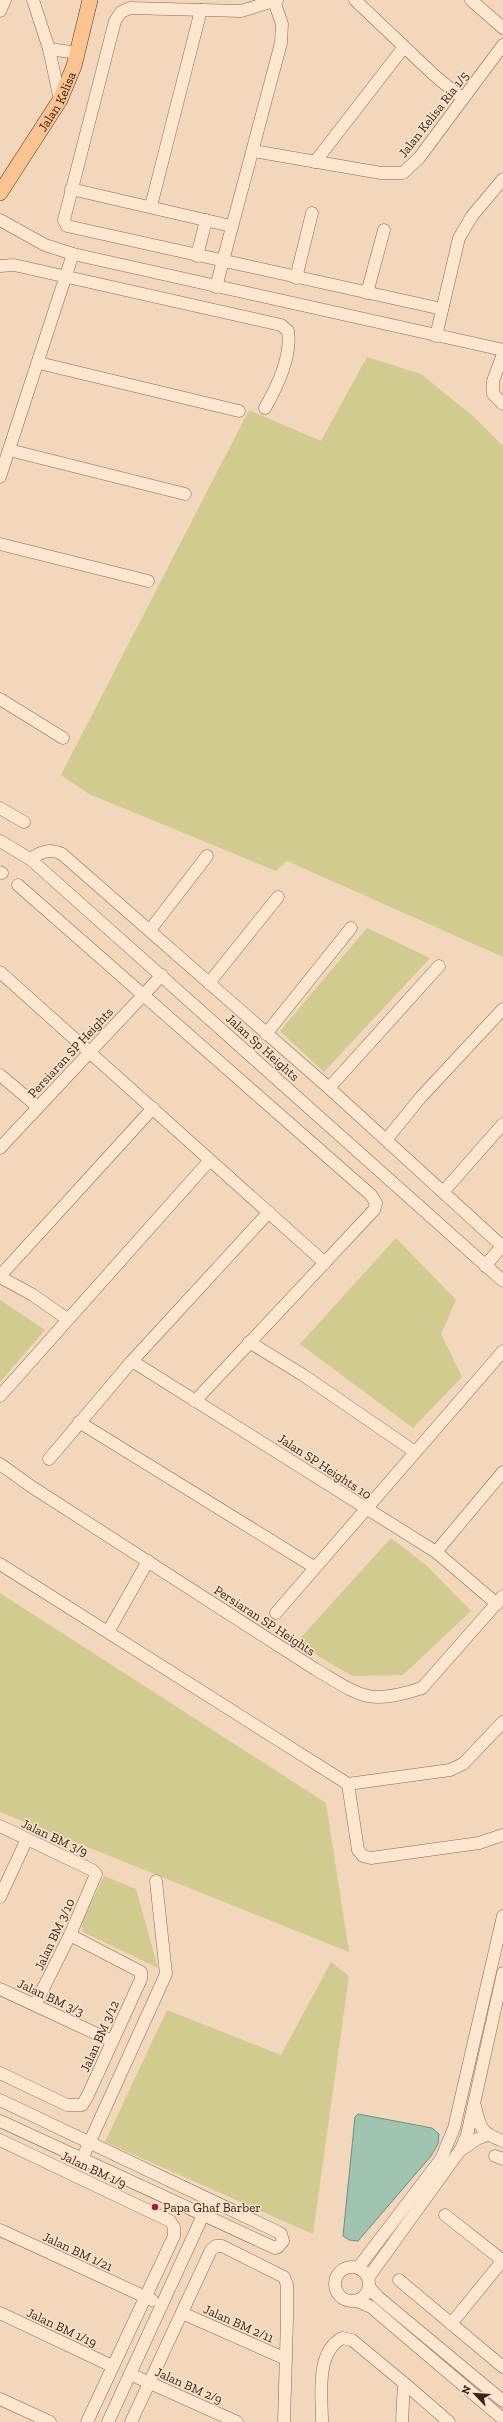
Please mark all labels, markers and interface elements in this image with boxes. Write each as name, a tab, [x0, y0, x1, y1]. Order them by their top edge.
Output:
street label: Jalan Kelisa Ria 1/5	[395, 68, 472, 160]
street label: Jalan Kelisa	[35, 69, 79, 134]
street label: Persiaran SP Heights	[25, 1004, 116, 1101]
street label: Jalan Sp Heights	[223, 1011, 303, 1084]
street label: Jalan SP Heights 10	[275, 1431, 374, 1502]
street label: Persiaran SP Heights	[211, 1582, 318, 1659]
street label: Jalan BM 3/9	[19, 1816, 90, 1859]
street label: Jalan BM 3/10	[31, 1896, 78, 1973]
street label: Jalan BM 3/3	[15, 1976, 86, 2019]
street label: Jalan BM 3/12	[77, 1998, 122, 2074]
street label: Jalan BM 1/9	[59, 2148, 129, 2191]
place label: Papa Ghaf Barber	[163, 2200, 261, 2215]
marker: Papa Ghaf Barber	[150, 2202, 160, 2212]
street label: Jalan BM 1/21	[41, 2229, 115, 2274]
street label: Jalan BM 2/11	[201, 2301, 276, 2346]
street label: Jalan BM 1/19	[24, 2305, 99, 2350]
street label: Jalan BM 2/9	[153, 2364, 225, 2407]
north arrow	[455, 2374, 495, 2414]
text: N	[459, 2383, 474, 2397]

